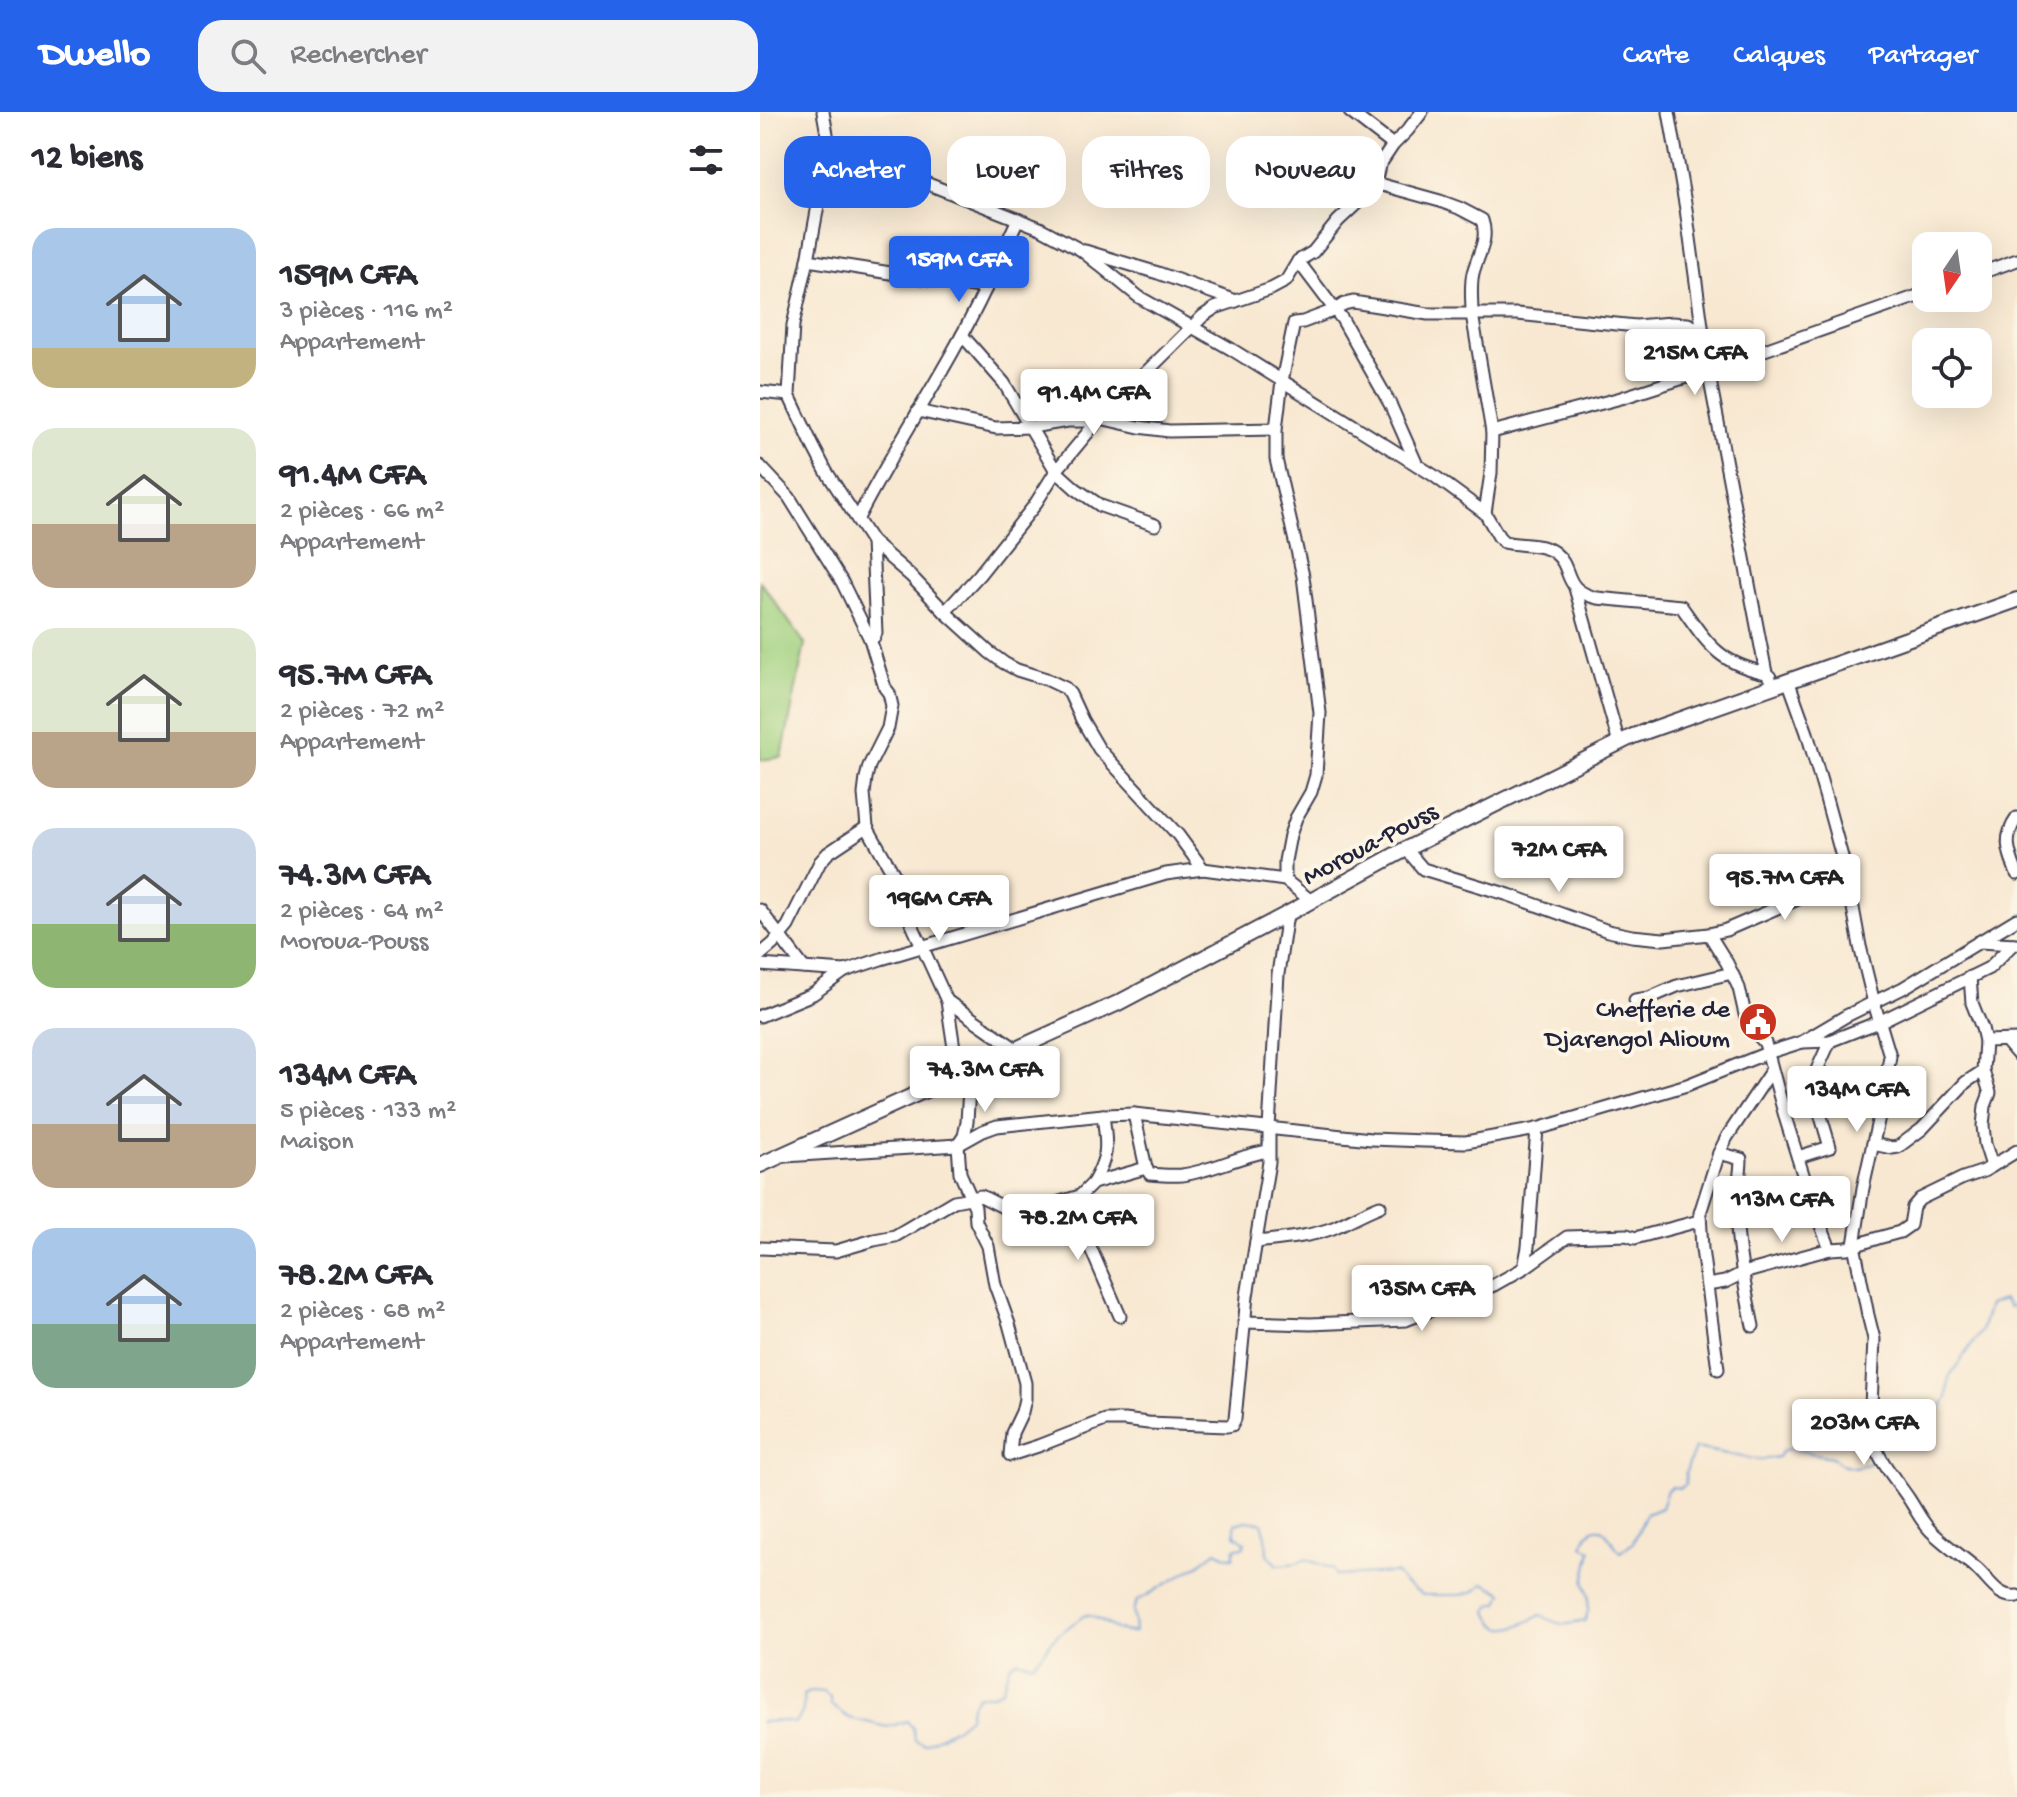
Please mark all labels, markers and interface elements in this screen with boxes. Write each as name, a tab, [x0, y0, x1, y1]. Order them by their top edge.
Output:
search box	[198, 20, 758, 92]
text: Dwello	[40, 34, 150, 78]
icon: search	[226, 34, 270, 78]
text: Rechercher	[290, 39, 426, 74]
text: Carte	[1623, 40, 1689, 73]
text: Calques	[1733, 40, 1825, 73]
text: Partager	[1869, 40, 1977, 73]
chip: Acheter	[784, 136, 931, 208]
chip: Louer	[947, 136, 1066, 208]
chip: Filtres	[1082, 136, 1210, 208]
chip: Nouveau	[1226, 136, 1384, 208]
icon: filters	[684, 138, 728, 182]
text: 12 biens	[32, 140, 142, 180]
north arrow	[1912, 232, 1992, 312]
map controls	[1912, 232, 1992, 408]
pin: 159M CFA	[876, 236, 1042, 304]
text: 159M CFA	[907, 246, 1011, 277]
text: 159M CFA	[280, 257, 416, 297]
icon: home	[96, 260, 192, 356]
text: 3 pièces · 116 m²	[280, 297, 453, 328]
text: Appartement	[280, 328, 423, 359]
button: locate	[1912, 328, 1992, 408]
pin: 215M CFA	[1612, 329, 1778, 397]
text: 215M CFA	[1643, 339, 1747, 370]
pin: 91.4M CFA	[1002, 369, 1186, 437]
text: 91.4M CFA	[1039, 379, 1149, 410]
text: 91.4M CFA	[280, 457, 425, 497]
icon: home	[96, 460, 192, 556]
text: 2 pièces · 66 m²	[280, 497, 444, 528]
text: Appartement	[280, 528, 423, 559]
text: 95.7M CFA	[280, 657, 431, 697]
icon: home	[96, 660, 192, 756]
text: 2 pièces · 72 m²	[280, 697, 444, 728]
text: Appartement	[280, 728, 423, 759]
street label: Moroua-Pouss	[1298, 797, 1445, 894]
pin: 72M CFA	[1485, 826, 1633, 894]
text: 72M CFA	[1512, 836, 1606, 867]
pin: 95.7M CFA	[1693, 854, 1877, 922]
text: 74.3M CFA	[280, 857, 430, 897]
icon: home	[96, 860, 192, 956]
text: 95.7M CFA	[1727, 864, 1843, 895]
pin: 196M CFA	[856, 875, 1022, 943]
text: 196M CFA	[887, 885, 991, 916]
text: 2 pièces · 64 m²	[280, 897, 443, 928]
text: Moroua-Pouss	[280, 928, 428, 959]
place label: Chefferie de Djarengol Alioum	[1543, 996, 1731, 1057]
public building icon: Chefferie de Djarengol Alioum	[1737, 1001, 1779, 1043]
pin: 74.3M CFA	[893, 1046, 1077, 1114]
text: 74.3M CFA	[928, 1056, 1042, 1087]
text: 134M CFA	[280, 1057, 415, 1097]
icon: home	[96, 1060, 192, 1156]
pin: 134M CFA	[1774, 1066, 1940, 1134]
text: 134M CFA	[1805, 1076, 1909, 1107]
text: 5 pièces · 133 m²	[280, 1097, 456, 1128]
text: Maison	[280, 1128, 354, 1159]
pin: 113M CFA	[1699, 1176, 1865, 1244]
text: 113M CFA	[1731, 1186, 1833, 1217]
pin: 78.2M CFA	[986, 1194, 1170, 1262]
text: 78.2M CFA	[1020, 1204, 1136, 1235]
text: 78.2M CFA	[280, 1257, 431, 1297]
icon: home	[96, 1260, 192, 1356]
pin: 135M CFA	[1339, 1265, 1505, 1333]
text: 135M CFA	[1370, 1275, 1474, 1306]
text: 2 pièces · 68 m²	[280, 1297, 445, 1328]
text: Appartement	[280, 1328, 423, 1359]
pin: 203M CFA	[1781, 1399, 1947, 1467]
text: 203M CFA	[1810, 1409, 1918, 1440]

